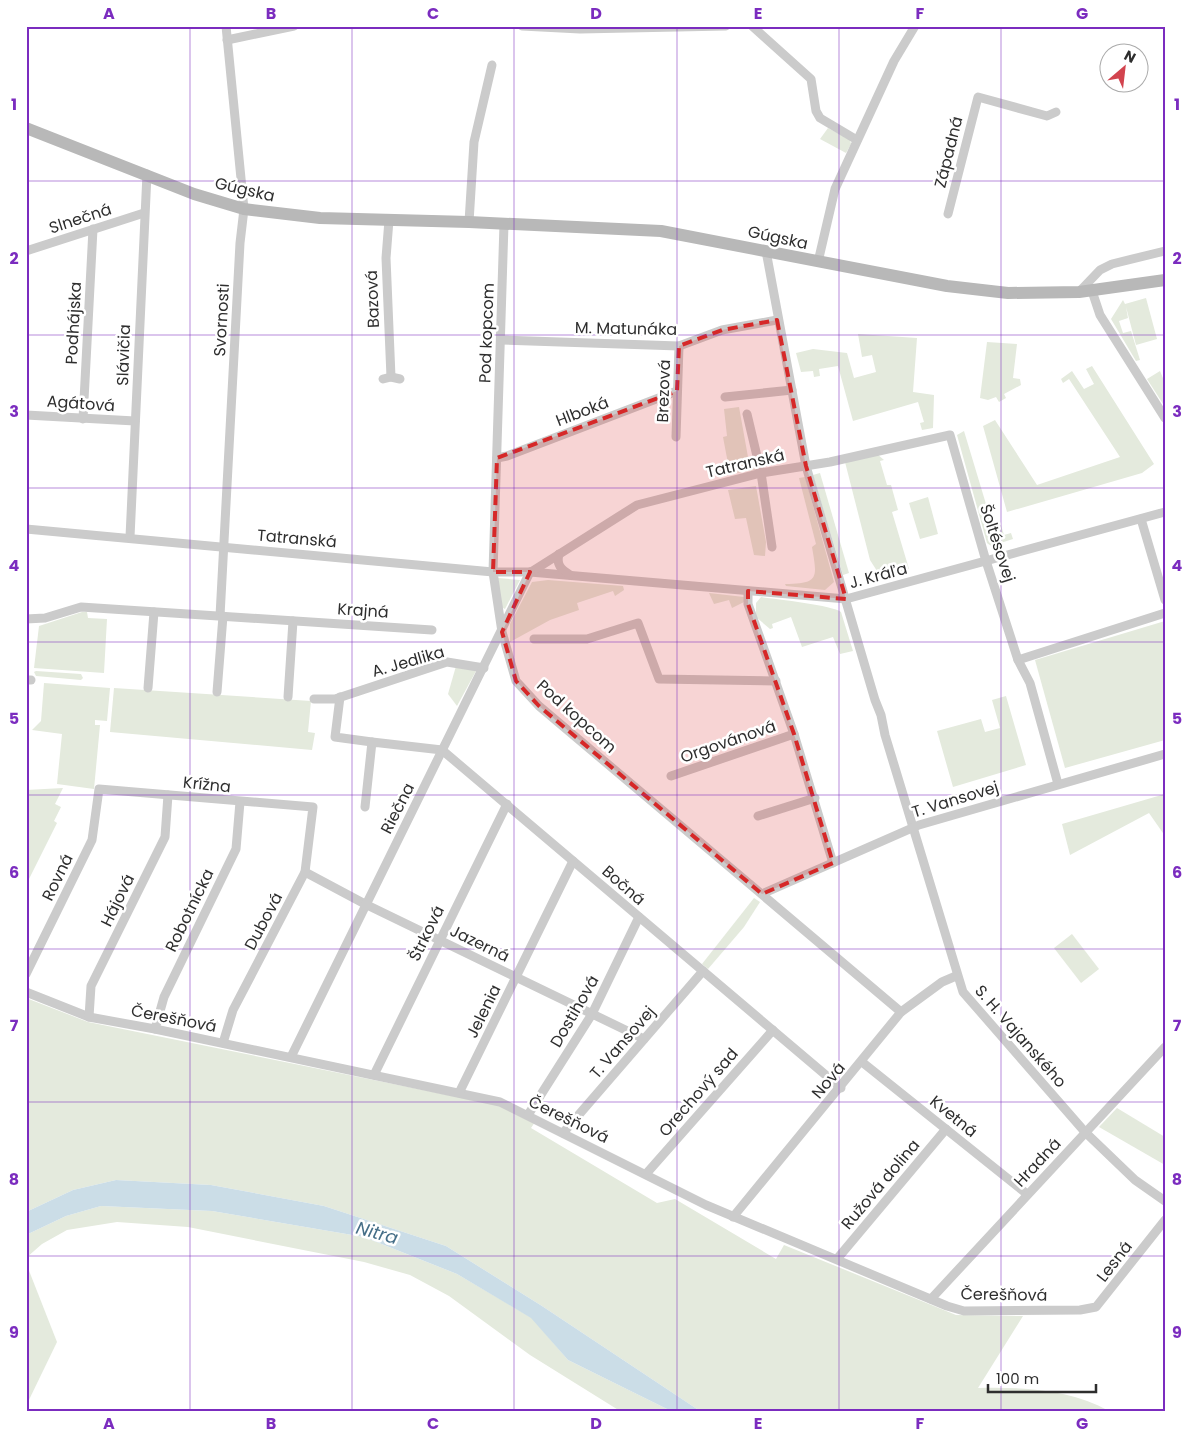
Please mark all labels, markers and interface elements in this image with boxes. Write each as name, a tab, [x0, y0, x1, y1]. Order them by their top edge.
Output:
text: A	[103, 2, 115, 25]
text: B	[266, 2, 276, 25]
text: C	[427, 2, 439, 25]
text: D	[590, 2, 602, 25]
text: E	[754, 2, 762, 25]
text: F	[916, 2, 925, 25]
text: G	[1076, 2, 1088, 25]
north arrow	[1098, 42, 1148, 92]
text: N	[1121, 45, 1139, 68]
text: 1	[11, 93, 17, 116]
text: 1	[1174, 93, 1180, 116]
street label: Západná	[928, 114, 968, 190]
street label: Gúgska	[213, 171, 277, 208]
street label: Slnečná	[46, 198, 114, 239]
street label: Gúgska	[746, 220, 810, 255]
text: 2	[9, 247, 19, 270]
text: 2	[1172, 247, 1182, 270]
street label: Bazová	[360, 270, 385, 328]
street label: Podhájska	[60, 281, 87, 365]
street label: Pod kopcom	[473, 282, 500, 384]
street label: Svornosti	[208, 283, 235, 357]
street label: M. Matunáka	[575, 316, 677, 341]
street label: Slávičia	[111, 324, 136, 386]
street label: Brezová	[651, 359, 676, 423]
street label: Agátová	[46, 390, 116, 417]
street label: Hlboká	[552, 391, 612, 432]
text: 3	[9, 400, 19, 423]
text: 3	[1172, 400, 1182, 423]
street label: Tatranská	[704, 443, 787, 484]
street label: Šoltésovej	[974, 501, 1021, 585]
street label: Tatranská	[256, 524, 338, 553]
text: 4	[9, 554, 20, 577]
text: 4	[1172, 554, 1183, 577]
street label: J. Kráľa	[847, 557, 910, 594]
street label: Krajná	[337, 597, 389, 624]
street label: A. Jedlika	[369, 640, 447, 683]
street label: Pod kopcom	[532, 674, 622, 758]
text: 5	[9, 707, 19, 730]
text: 5	[1172, 707, 1182, 730]
street label: Orgovánová	[677, 714, 779, 769]
street label: Krížna	[182, 771, 232, 798]
street label: T. Vansovej	[909, 775, 1001, 824]
street label: Riečna	[375, 779, 420, 838]
street label: Rovná	[36, 850, 79, 905]
street label: Bočná	[597, 860, 650, 911]
text: 6	[9, 861, 19, 884]
text: 6	[1172, 861, 1182, 884]
street label: Robotnícka	[159, 865, 219, 956]
street label: Hájová	[95, 870, 140, 930]
street label: Dubová	[239, 888, 288, 954]
street label: Štrková	[403, 901, 450, 965]
street label: Jazerná	[446, 919, 513, 968]
street label: Dostihová	[544, 971, 604, 1052]
street label: Jelenia	[461, 980, 506, 1042]
street label: S. H. Vajanského	[969, 980, 1072, 1093]
street label: Čerešňová	[129, 999, 219, 1038]
street label: T. Vansovej	[584, 1001, 660, 1084]
text: 7	[10, 1014, 19, 1037]
text: 7	[1173, 1014, 1182, 1037]
street label: Orechový sad	[653, 1043, 743, 1142]
street label: Nová	[806, 1057, 850, 1104]
street label: Čerešňová	[525, 1090, 613, 1149]
street label: Kvetná	[925, 1090, 982, 1143]
street label: Hradná	[1009, 1133, 1066, 1192]
street label: Ružová dolina	[836, 1134, 925, 1234]
text: 8	[9, 1168, 19, 1191]
text: 8	[1172, 1168, 1182, 1191]
water label: Nitra	[353, 1215, 401, 1250]
street label: Lesná	[1091, 1236, 1138, 1287]
street label: Čerešňová	[960, 1282, 1048, 1307]
text: 9	[9, 1321, 19, 1344]
text: 9	[1172, 1321, 1182, 1344]
scale bar	[988, 1362, 1096, 1394]
text: 100 m	[996, 1368, 1039, 1389]
text: A	[103, 1412, 115, 1435]
text: B	[266, 1412, 276, 1435]
text: C	[427, 1412, 439, 1435]
text: D	[590, 1412, 602, 1435]
text: E	[754, 1412, 762, 1435]
text: F	[916, 1412, 925, 1435]
text: G	[1076, 1412, 1088, 1435]

